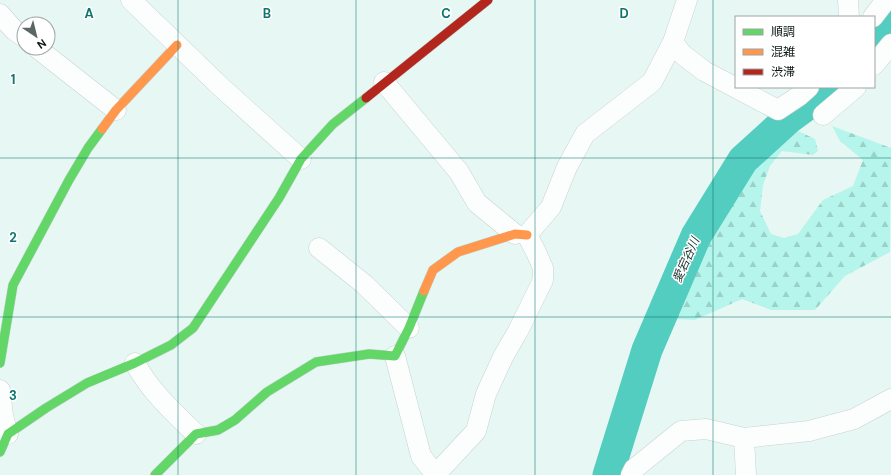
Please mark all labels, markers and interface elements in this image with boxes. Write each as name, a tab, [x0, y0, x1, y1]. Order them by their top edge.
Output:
text: A	[84, 5, 94, 22]
text: B	[263, 5, 271, 22]
text: C	[441, 5, 451, 22]
text: D	[619, 5, 629, 22]
north arrow	[16, 16, 56, 56]
legend	[735, 16, 875, 88]
text: 順調	[771, 24, 795, 40]
text: N	[34, 36, 49, 52]
text: 混雑	[771, 44, 795, 60]
text: 渋滞	[771, 64, 795, 80]
text: 1	[11, 71, 15, 88]
text: 2	[9, 229, 17, 246]
water label: 愛宕谷川	[669, 233, 704, 285]
text: 3	[9, 387, 17, 404]

